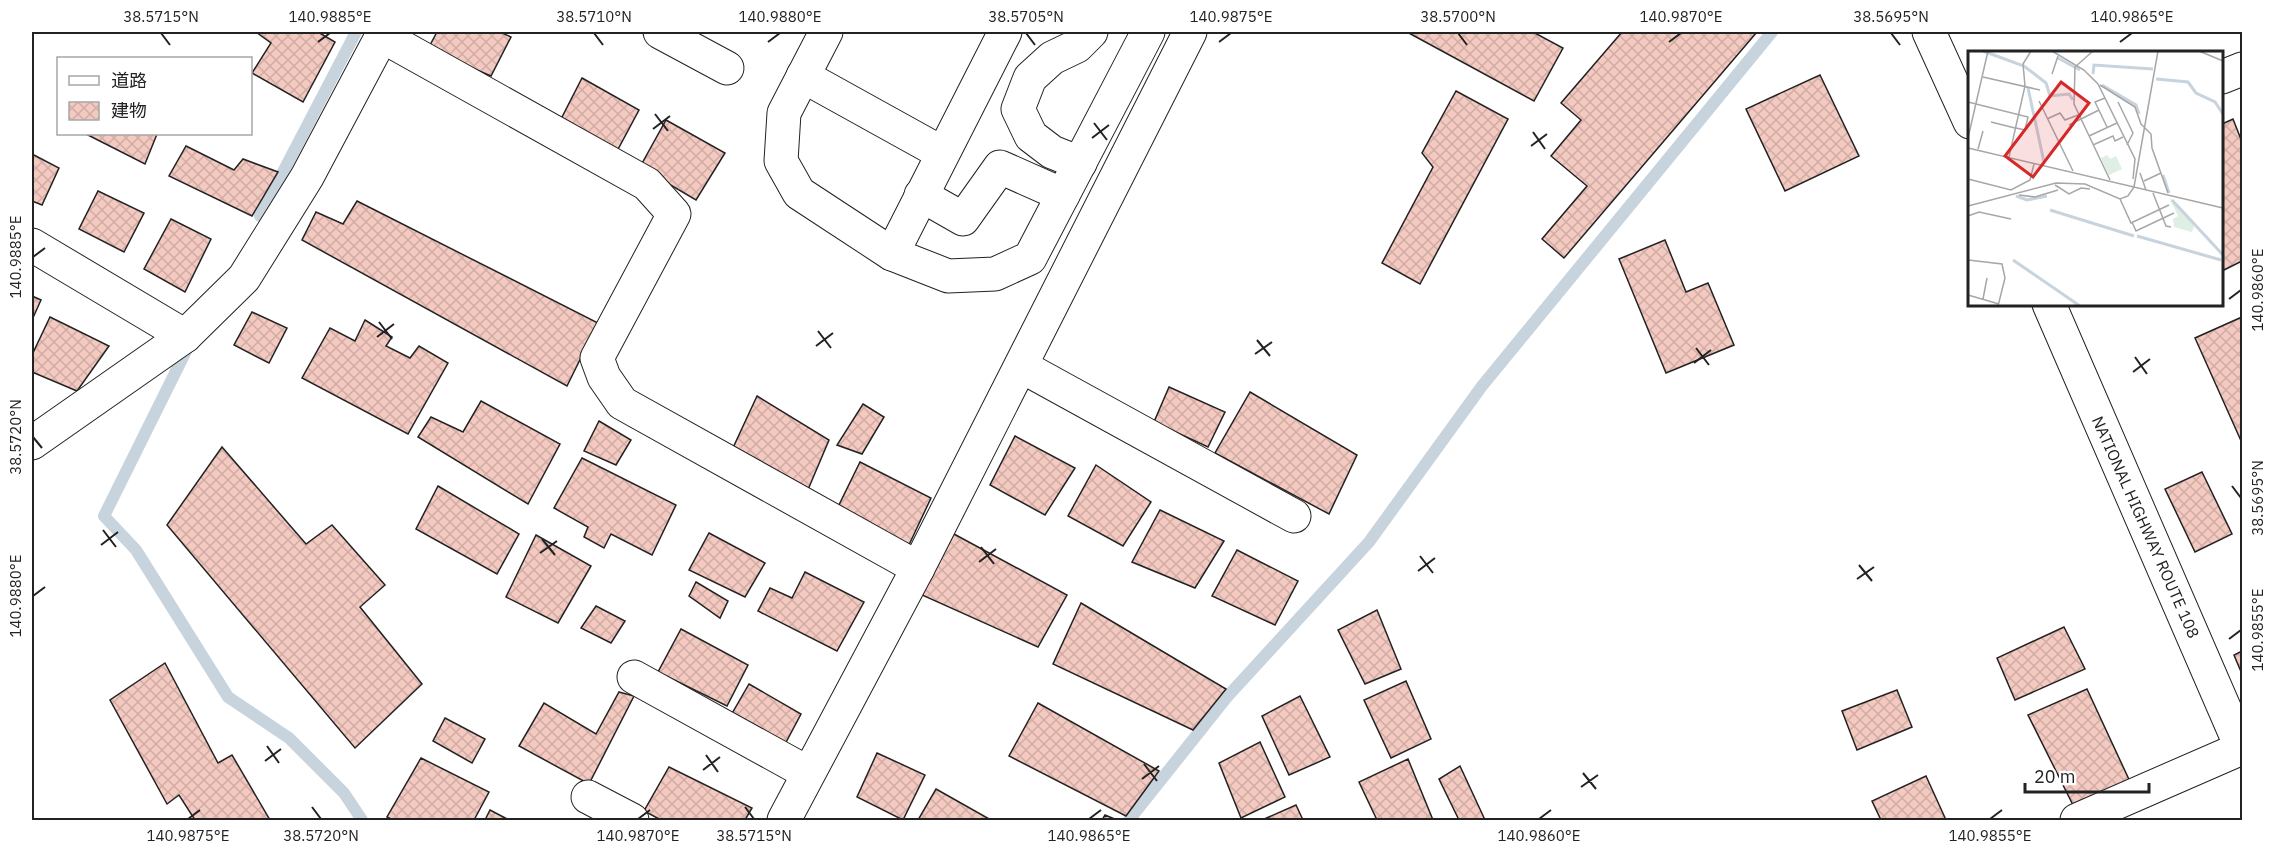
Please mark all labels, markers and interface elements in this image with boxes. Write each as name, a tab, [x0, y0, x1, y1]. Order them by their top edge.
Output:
text: 38.5715°N	[123, 7, 199, 26]
text: 140.9885°E	[289, 7, 371, 26]
text: 38.5710°N	[556, 7, 632, 26]
text: 140.9880°E	[739, 7, 821, 26]
text: 38.5705°N	[988, 7, 1064, 26]
text: 140.9875°E	[1190, 7, 1272, 26]
text: 38.5700°N	[1420, 7, 1496, 26]
text: 140.9870°E	[1640, 7, 1722, 26]
text: 38.5695°N	[1853, 7, 1929, 26]
text: 140.9865°E	[2091, 7, 2173, 26]
inset map	[1968, 51, 2223, 306]
legend	[57, 57, 252, 135]
text: 道路	[111, 69, 147, 92]
text: 建物	[111, 99, 147, 122]
text: 140.9885°E	[6, 216, 25, 298]
text: 140.9860°E	[2248, 249, 2267, 331]
text: 38.5720°N	[6, 399, 25, 475]
street label: NATIONAL HIGHWAY ROUTE 108	[2088, 413, 2204, 641]
text: 38.5695°N	[2248, 460, 2267, 536]
text: 140.9880°E	[6, 555, 25, 637]
text: 140.9855°E	[2248, 589, 2267, 671]
scale bar	[2025, 756, 2150, 794]
text: 20 m	[2034, 765, 2076, 788]
text: 140.9875°E	[147, 826, 229, 845]
text: 38.5720°N	[283, 826, 359, 845]
text: 140.9870°E	[597, 826, 679, 845]
text: 38.5715°N	[716, 826, 792, 845]
text: 140.9865°E	[1048, 826, 1130, 845]
text: 140.9860°E	[1498, 826, 1580, 845]
text: 140.9855°E	[1949, 826, 2031, 845]

